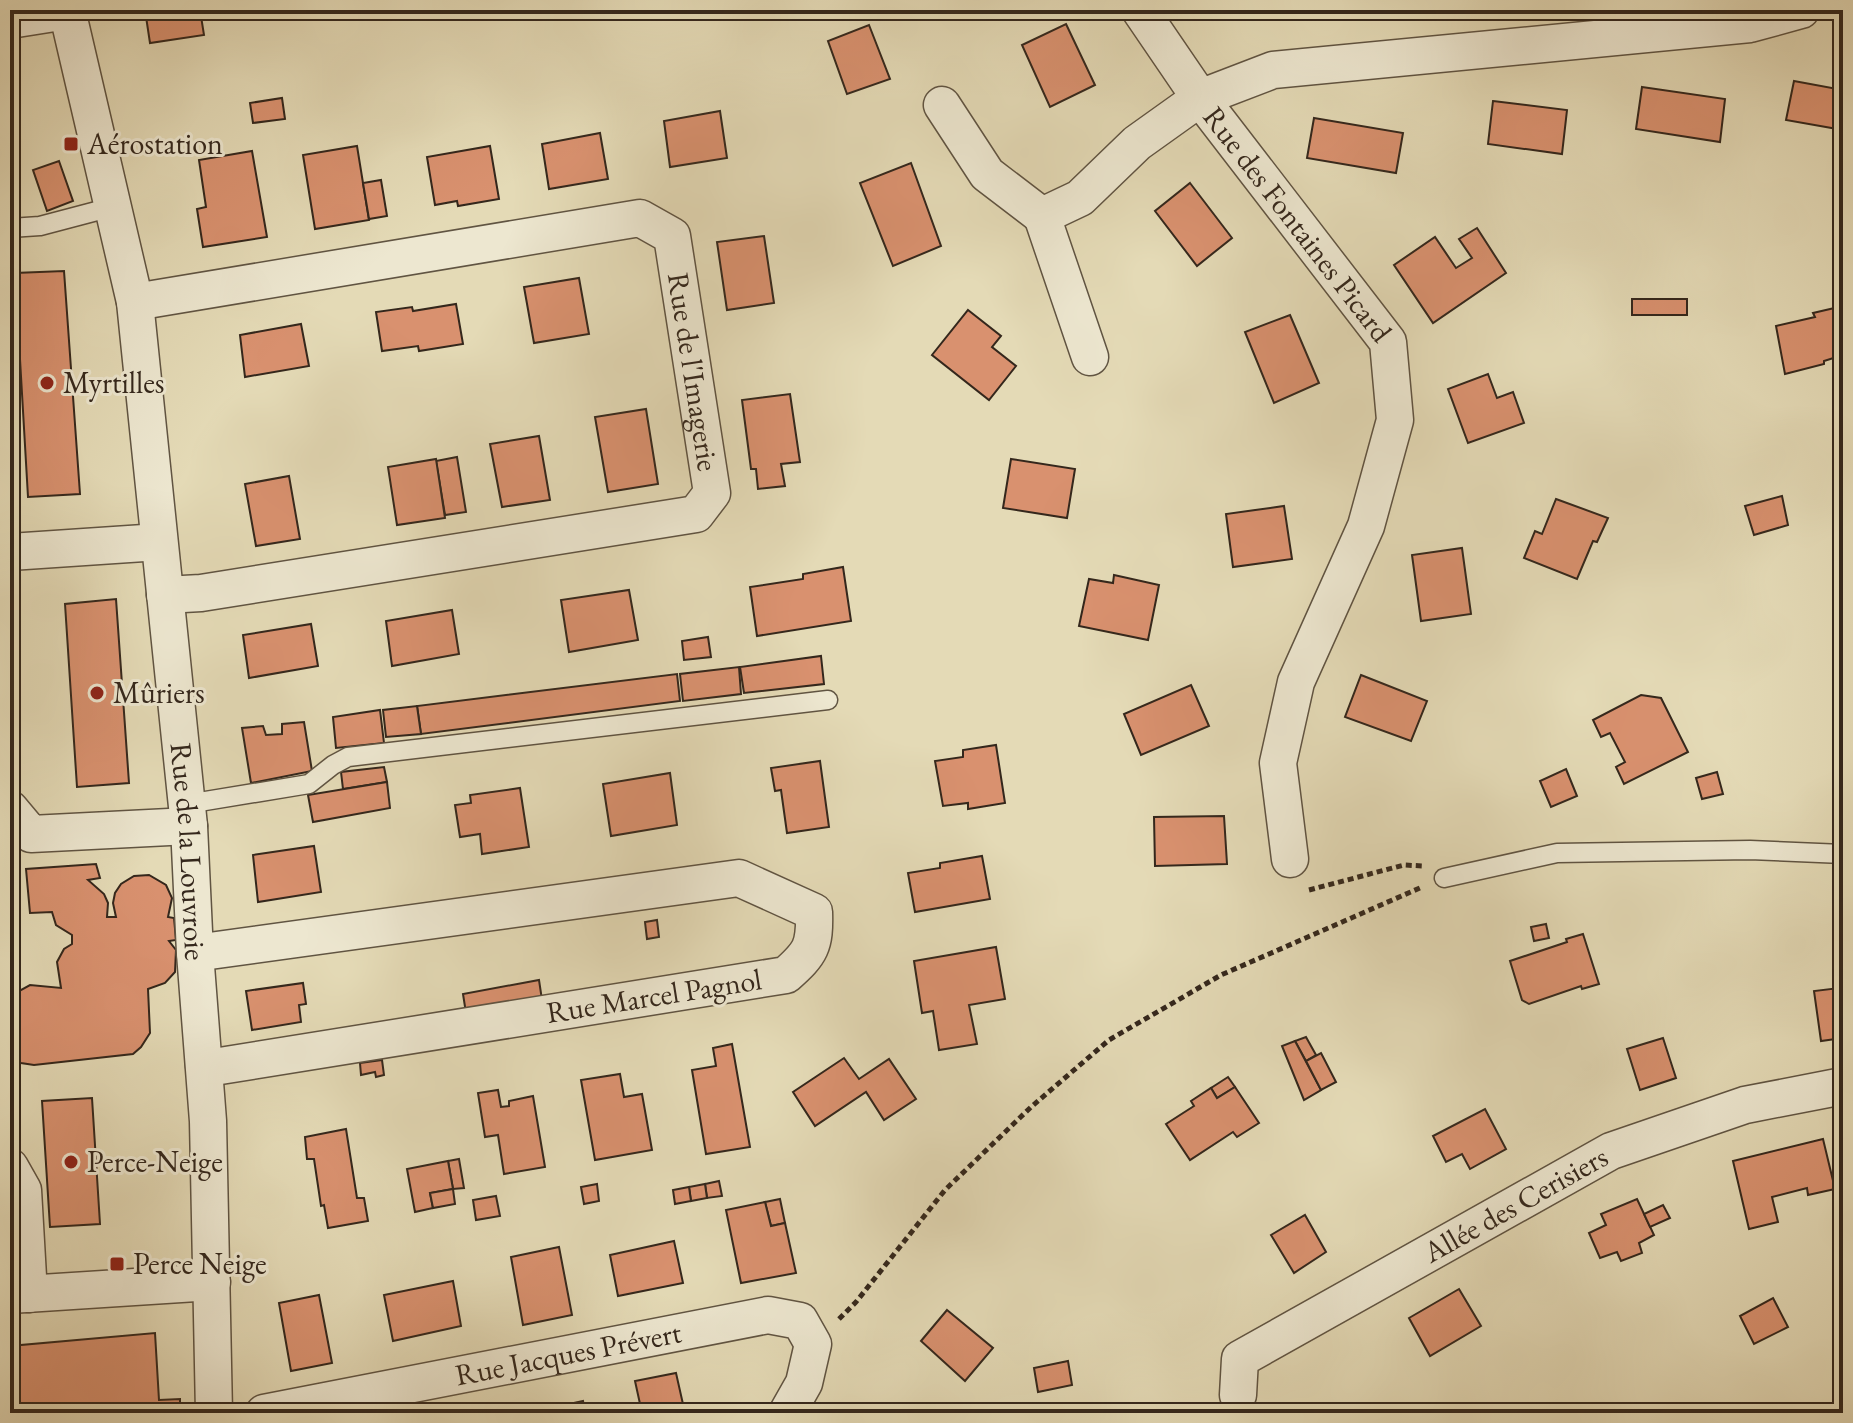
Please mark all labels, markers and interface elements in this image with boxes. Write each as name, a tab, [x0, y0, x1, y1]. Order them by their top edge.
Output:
street label: Rue des Fontaines Picard	[1195, 98, 1401, 350]
place label: Aérostation	[86, 124, 223, 163]
marker: Aérostation	[62, 135, 80, 153]
street label: Rue de l'Imagerie	[659, 270, 728, 474]
place label: Myrtilles	[63, 363, 165, 402]
marker: Myrtilles	[38, 374, 56, 392]
place label: Mûriers	[113, 673, 205, 712]
marker: Mûriers	[88, 684, 106, 702]
street label: Rue de la Louvroie	[162, 741, 216, 962]
street label: Rue Marcel Pagnol	[544, 959, 764, 1032]
street label: Allée des Cerisiers	[1415, 1137, 1615, 1272]
place label: Perce-Neige	[87, 1142, 223, 1181]
marker: Perce-Neige	[62, 1153, 80, 1171]
place label: Perce Neige	[133, 1244, 267, 1283]
marker: Perce Neige	[108, 1255, 126, 1273]
street label: Rue Jacques Prévert	[452, 1312, 685, 1394]

